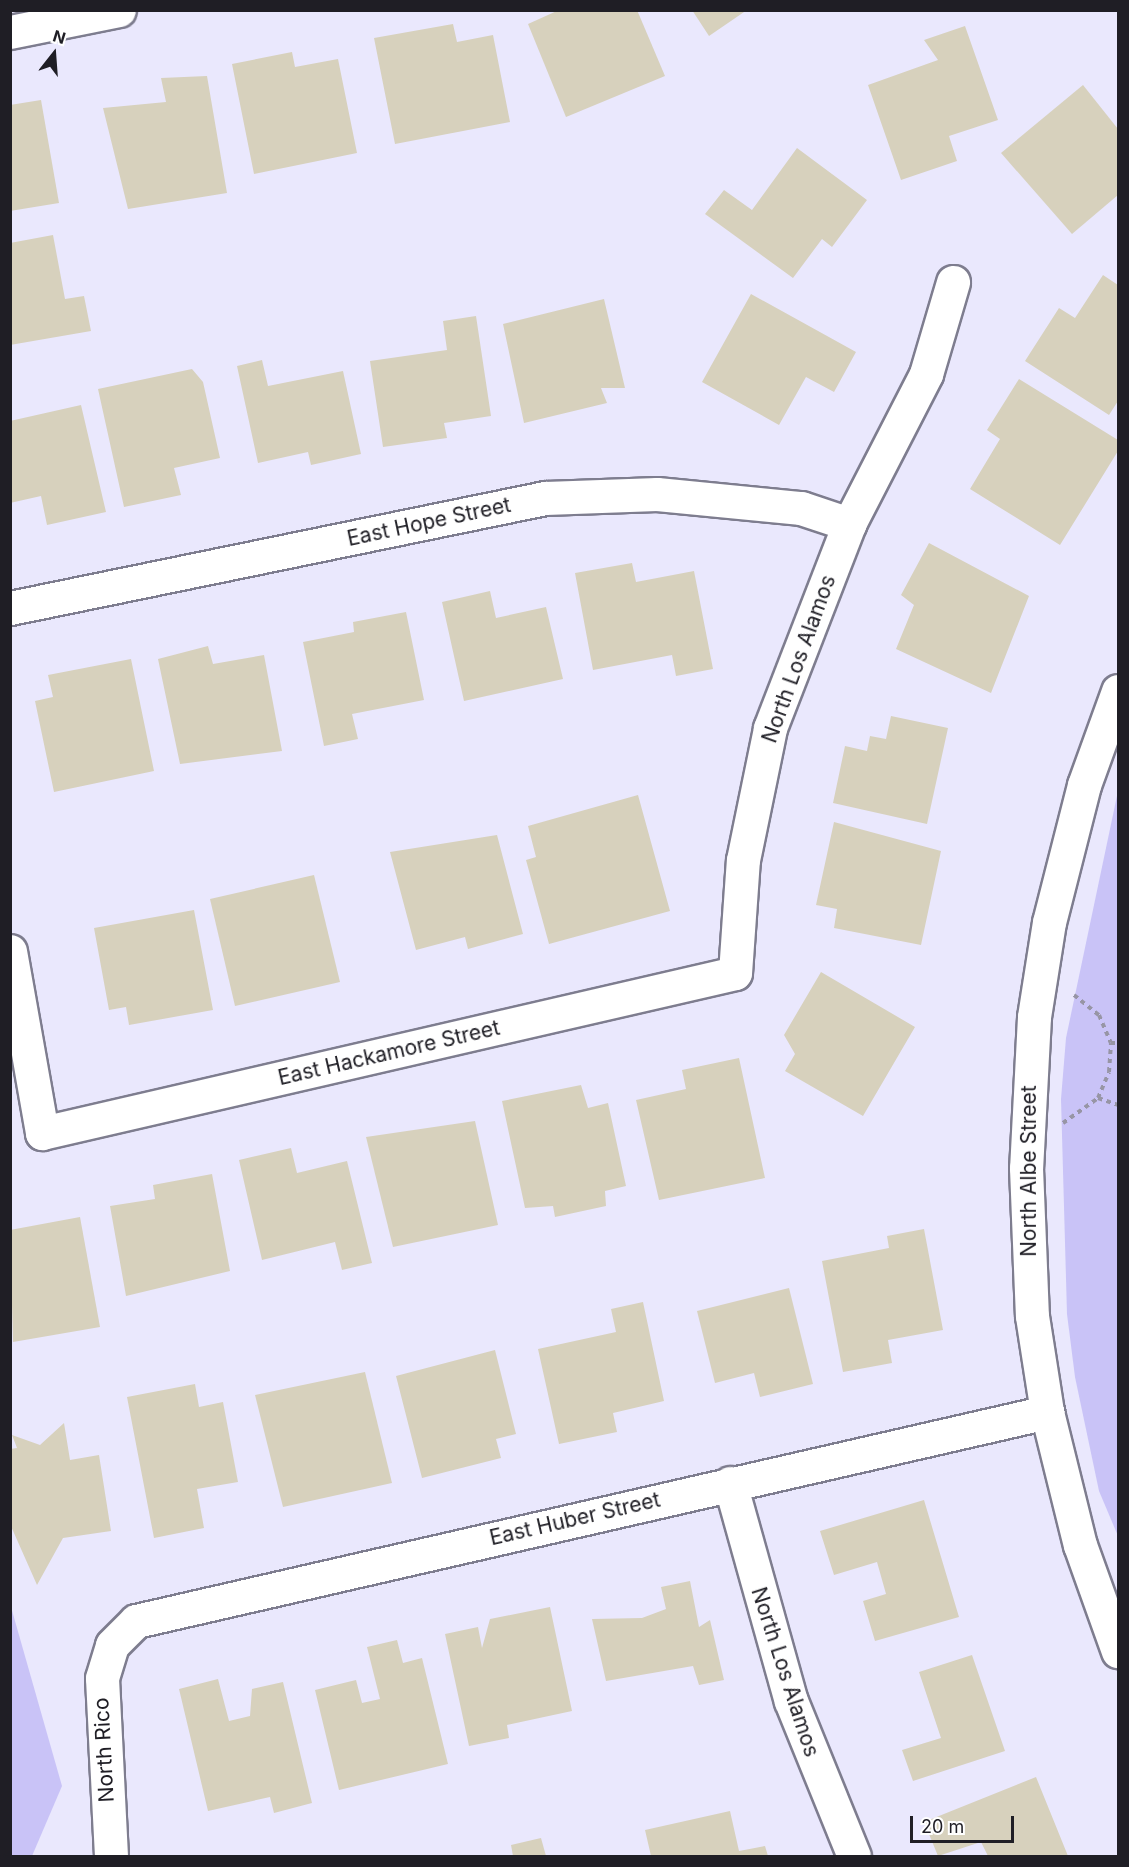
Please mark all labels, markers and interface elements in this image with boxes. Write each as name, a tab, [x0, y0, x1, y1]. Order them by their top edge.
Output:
north arrow	[24, 24, 84, 84]
text: N	[50, 25, 68, 48]
street label: East Hope Street	[345, 492, 513, 552]
street label: North Los Alamos	[757, 572, 841, 746]
street label: East Hackamore Street	[276, 1015, 502, 1091]
street label: North Albe Street	[1016, 1085, 1042, 1257]
street label: East Huber Street	[487, 1487, 663, 1551]
street label: North Los Alamos	[746, 1584, 824, 1760]
street label: North Rico	[89, 1697, 119, 1803]
scale bar	[913, 1804, 1016, 1842]
text: 20 m	[921, 1816, 964, 1837]

